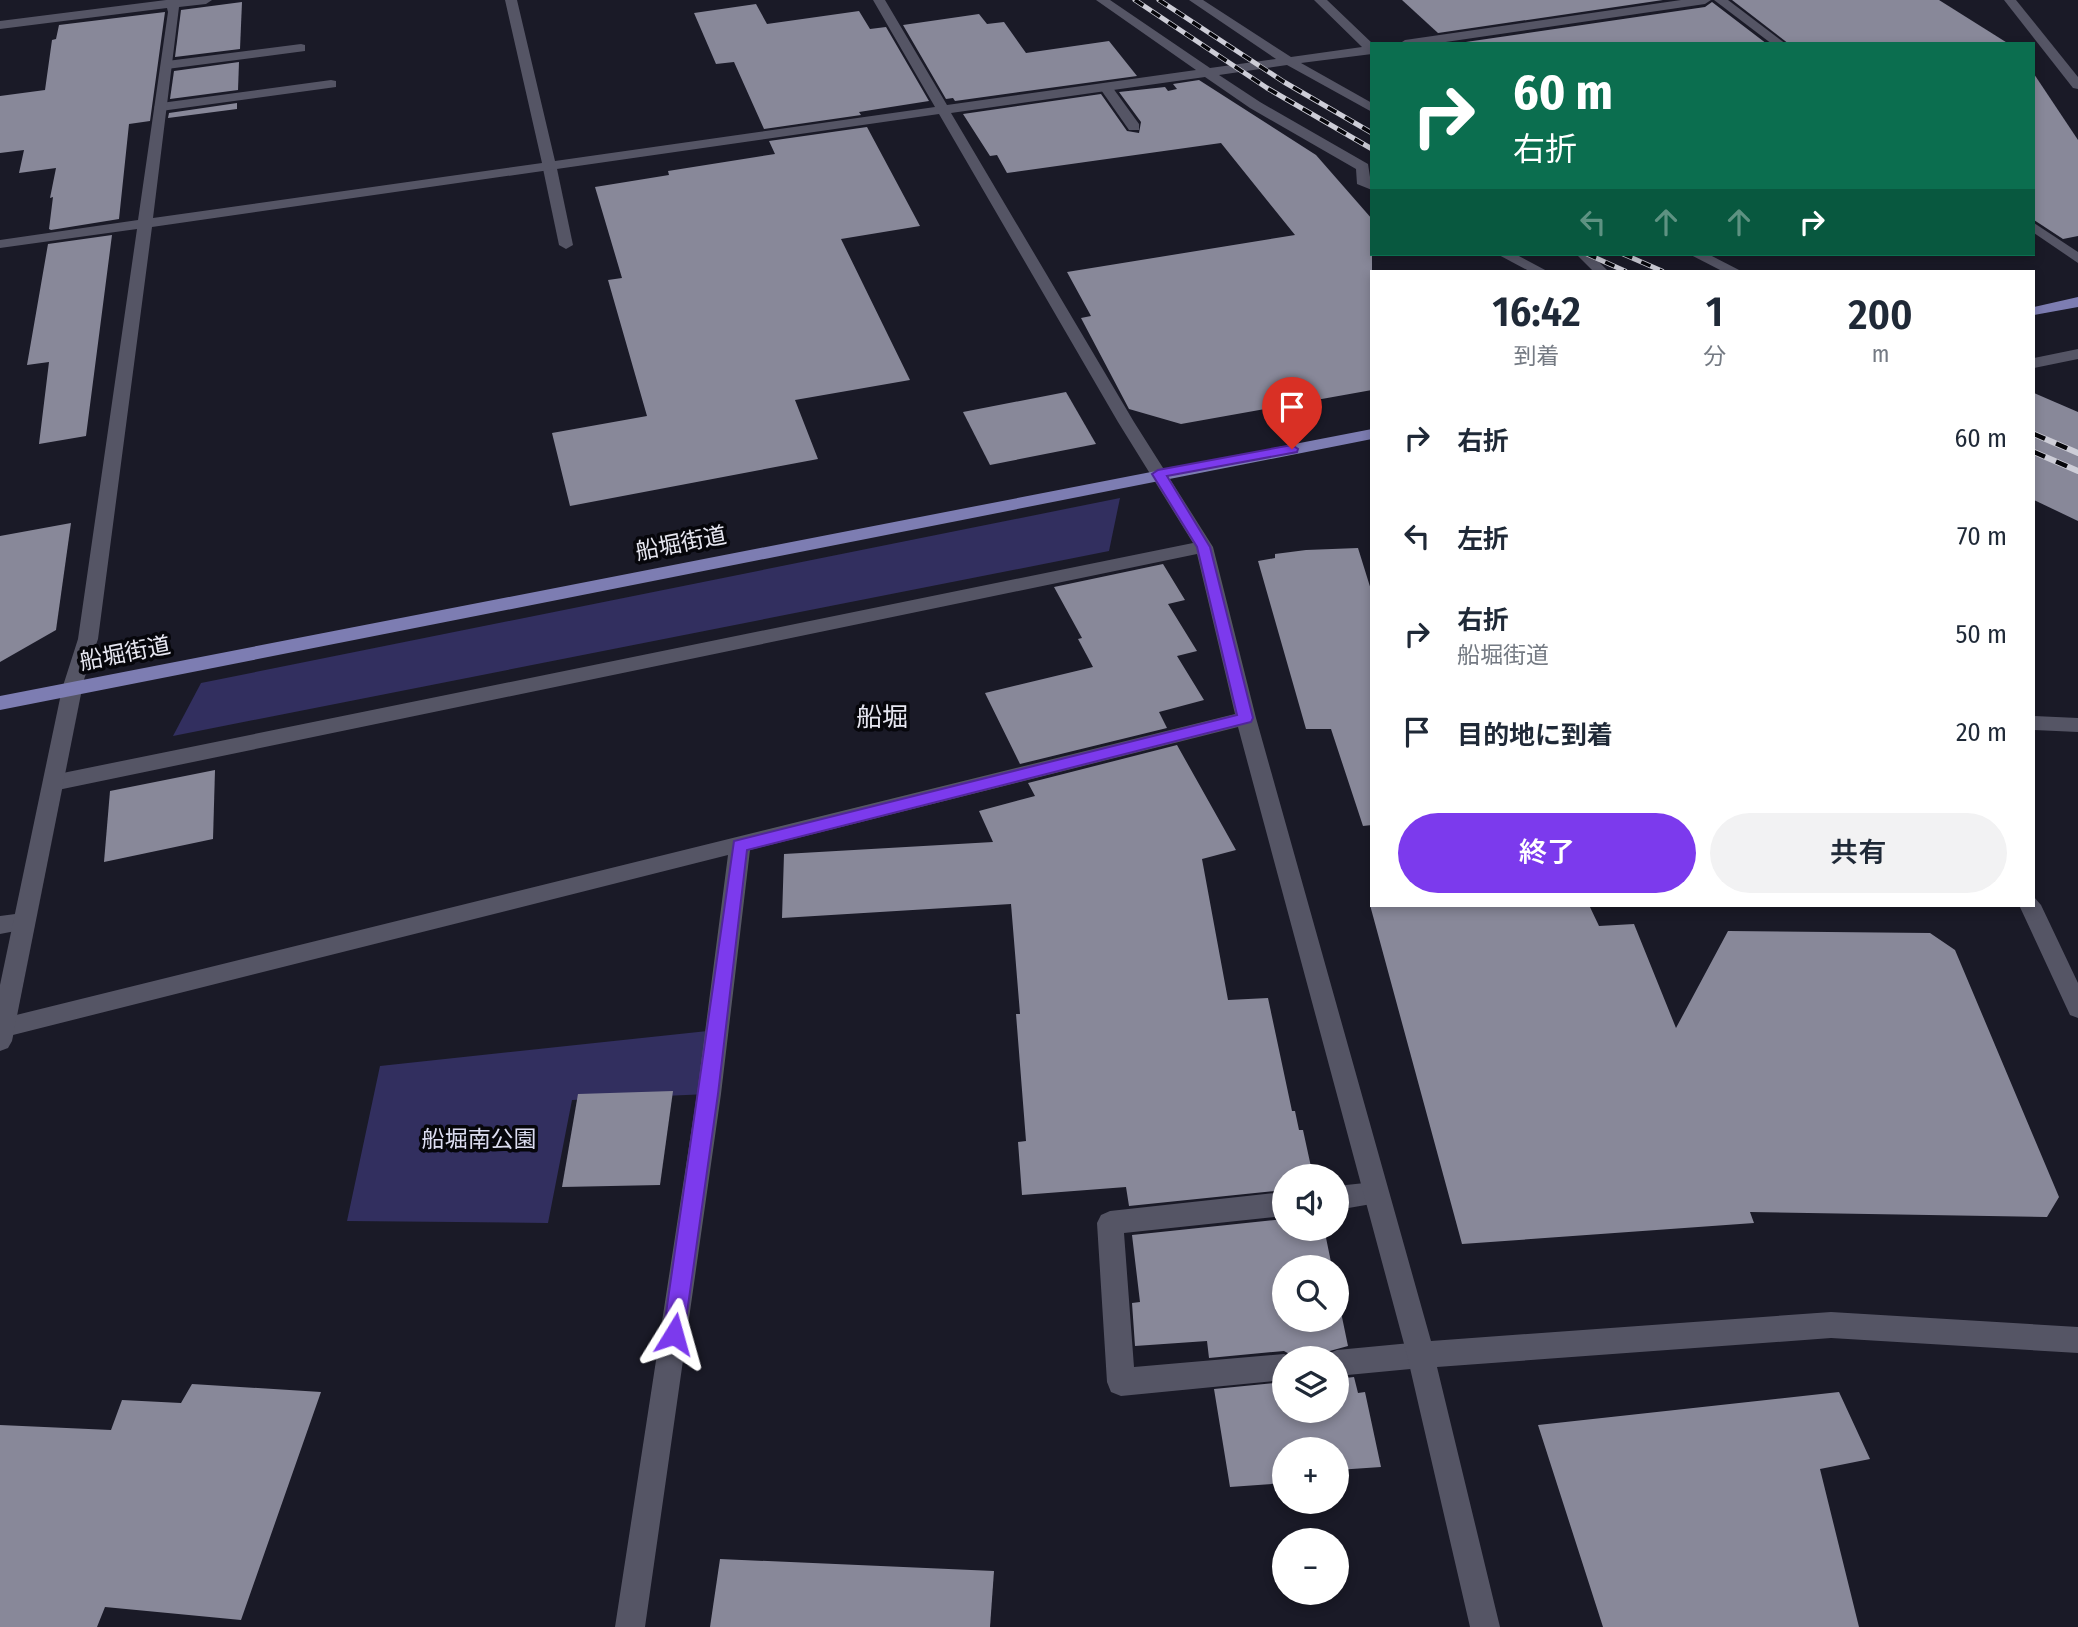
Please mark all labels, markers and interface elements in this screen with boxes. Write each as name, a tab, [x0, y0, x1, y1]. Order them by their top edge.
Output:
text: 60 m	[1513, 63, 1613, 122]
icon: right	[1398, 70, 1489, 161]
text: 右折	[1513, 130, 1577, 168]
icon: left	[1574, 203, 1612, 241]
icon: ahead	[1647, 203, 1685, 241]
icon: ahead	[1720, 203, 1758, 241]
icon: right	[1793, 203, 1831, 241]
text: 16:42	[1492, 287, 1581, 337]
text: 1	[1706, 287, 1723, 337]
text: 200	[1848, 290, 1913, 340]
text: m	[1872, 340, 1889, 368]
text: 到着	[1513, 342, 1559, 370]
text: 分	[1703, 342, 1726, 370]
pin	[1262, 377, 1322, 449]
icon: arrive	[1273, 388, 1311, 426]
icon: right	[1398, 419, 1436, 457]
text: 60 m	[1954, 423, 2007, 454]
text: 右折	[1457, 426, 1509, 457]
icon: left	[1398, 517, 1436, 555]
street label: 船堀街道	[633, 520, 729, 566]
text: 70 m	[1957, 521, 2007, 552]
text: 左折	[1457, 524, 1509, 555]
text: 右折	[1457, 605, 1509, 636]
icon: right	[1398, 615, 1436, 653]
text: 50 m	[1955, 619, 2007, 650]
street label: 船堀街道	[77, 630, 173, 676]
text: 船堀街道	[1457, 641, 1549, 669]
district label: 船堀	[856, 702, 908, 733]
icon: arrive	[1398, 713, 1436, 751]
text: 20 m	[1956, 717, 2007, 748]
text: 目的地に到着	[1457, 720, 1613, 751]
button: 終了	[1398, 813, 1696, 893]
button: 共有	[1710, 813, 2007, 893]
park label: 船堀南公園	[422, 1125, 537, 1153]
map controls	[1272, 1164, 1349, 1605]
button: sound	[1272, 1164, 1349, 1241]
button: search	[1272, 1255, 1349, 1332]
position arrow	[637, 1297, 711, 1371]
button: layers	[1272, 1346, 1349, 1423]
button: +	[1272, 1437, 1349, 1514]
button: −	[1272, 1528, 1349, 1605]

